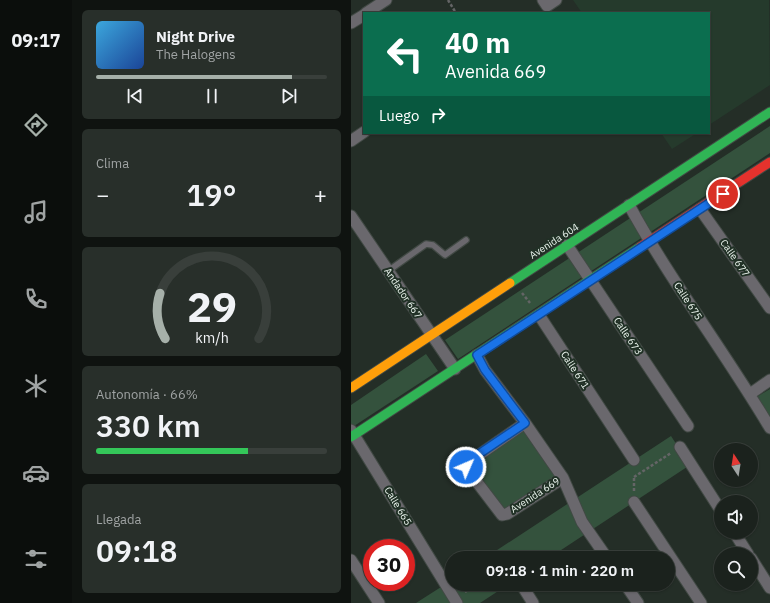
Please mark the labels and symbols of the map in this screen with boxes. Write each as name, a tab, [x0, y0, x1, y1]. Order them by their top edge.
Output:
pin	[706, 177, 740, 211]
street label: Avenida 604	[527, 220, 581, 262]
street label: Calle 677	[717, 237, 753, 279]
street label: Andador 667	[381, 265, 425, 321]
street label: Calle 675	[671, 280, 705, 322]
street label: Calle 673	[611, 315, 645, 357]
street label: Calle 671	[558, 349, 592, 391]
north arrow	[714, 443, 758, 487]
position arrow	[445, 446, 487, 488]
street label: Avenida 669	[508, 474, 562, 516]
street label: Calle 665	[381, 484, 415, 528]
speed limit sign: 30	[363, 539, 415, 591]

